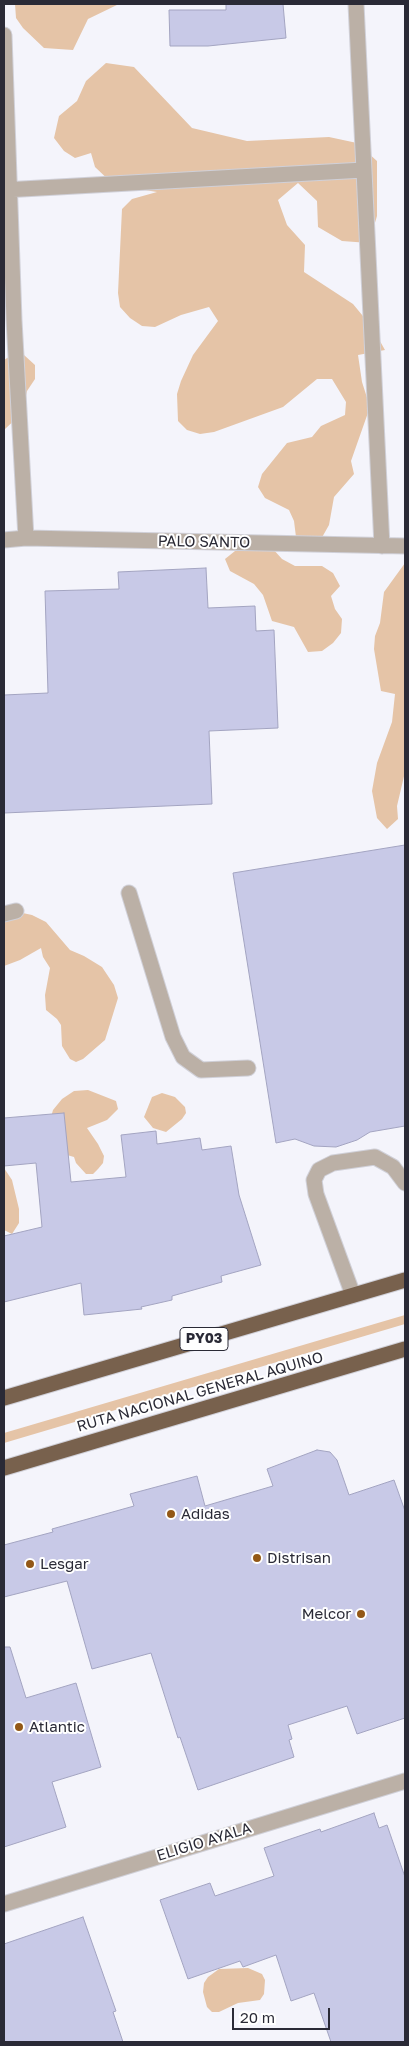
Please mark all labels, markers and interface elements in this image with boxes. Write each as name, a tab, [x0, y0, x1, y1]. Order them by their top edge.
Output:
street label: PALO SANTO	[158, 532, 250, 552]
road number: PY03	[180, 1328, 228, 1350]
street label: RUTA NACIONAL GENERAL AQUINO	[75, 1348, 325, 1436]
place label: Adidas	[181, 1505, 230, 1523]
marker: Adidas	[165, 1508, 177, 1520]
place label: Distrisan	[267, 1549, 331, 1567]
marker: Distrisan	[251, 1552, 263, 1564]
place label: Lesgar	[40, 1555, 89, 1573]
marker: Lesgar	[24, 1558, 36, 1570]
place label: Melcor	[302, 1605, 351, 1623]
marker: Melcor	[355, 1608, 367, 1620]
place label: Atlantic	[29, 1718, 85, 1736]
marker: Atlantic	[13, 1721, 25, 1733]
street label: ELIGIO AYALA	[154, 1819, 254, 1865]
scale bar	[234, 1998, 332, 2030]
text: 20 m	[240, 2008, 275, 2026]

